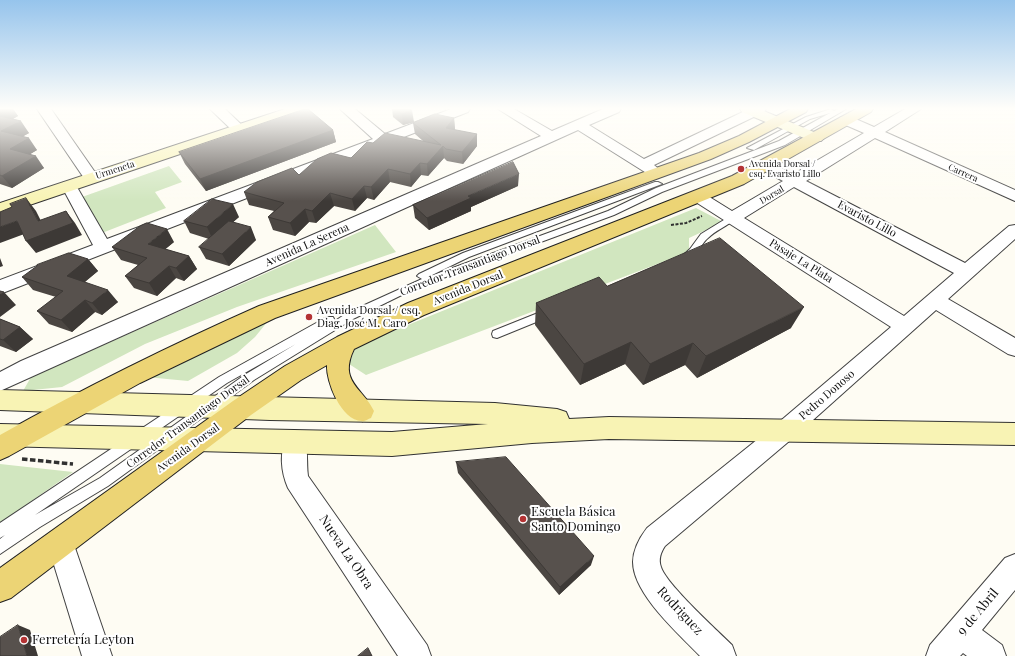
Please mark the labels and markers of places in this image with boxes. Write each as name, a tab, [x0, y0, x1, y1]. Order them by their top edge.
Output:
place label: Avenida Dorsal / esq. Evaristo Lillo	[749, 159, 820, 180]
marker: Avenida Dorsal / esq. Evaristo Lillo	[736, 164, 746, 174]
place label: Avenida Dorsal / esq. Diag. José M. Caro	[317, 304, 421, 330]
marker: Avenida Dorsal / esq. Diag. José M. Caro	[304, 312, 314, 322]
place label: Escuela Básica Santo Domingo	[531, 504, 621, 535]
marker: Escuela Básica Santo Domingo	[518, 514, 528, 524]
place label: Ferretería Leyton	[32, 632, 134, 648]
marker: Ferretería Leyton	[19, 635, 29, 645]

